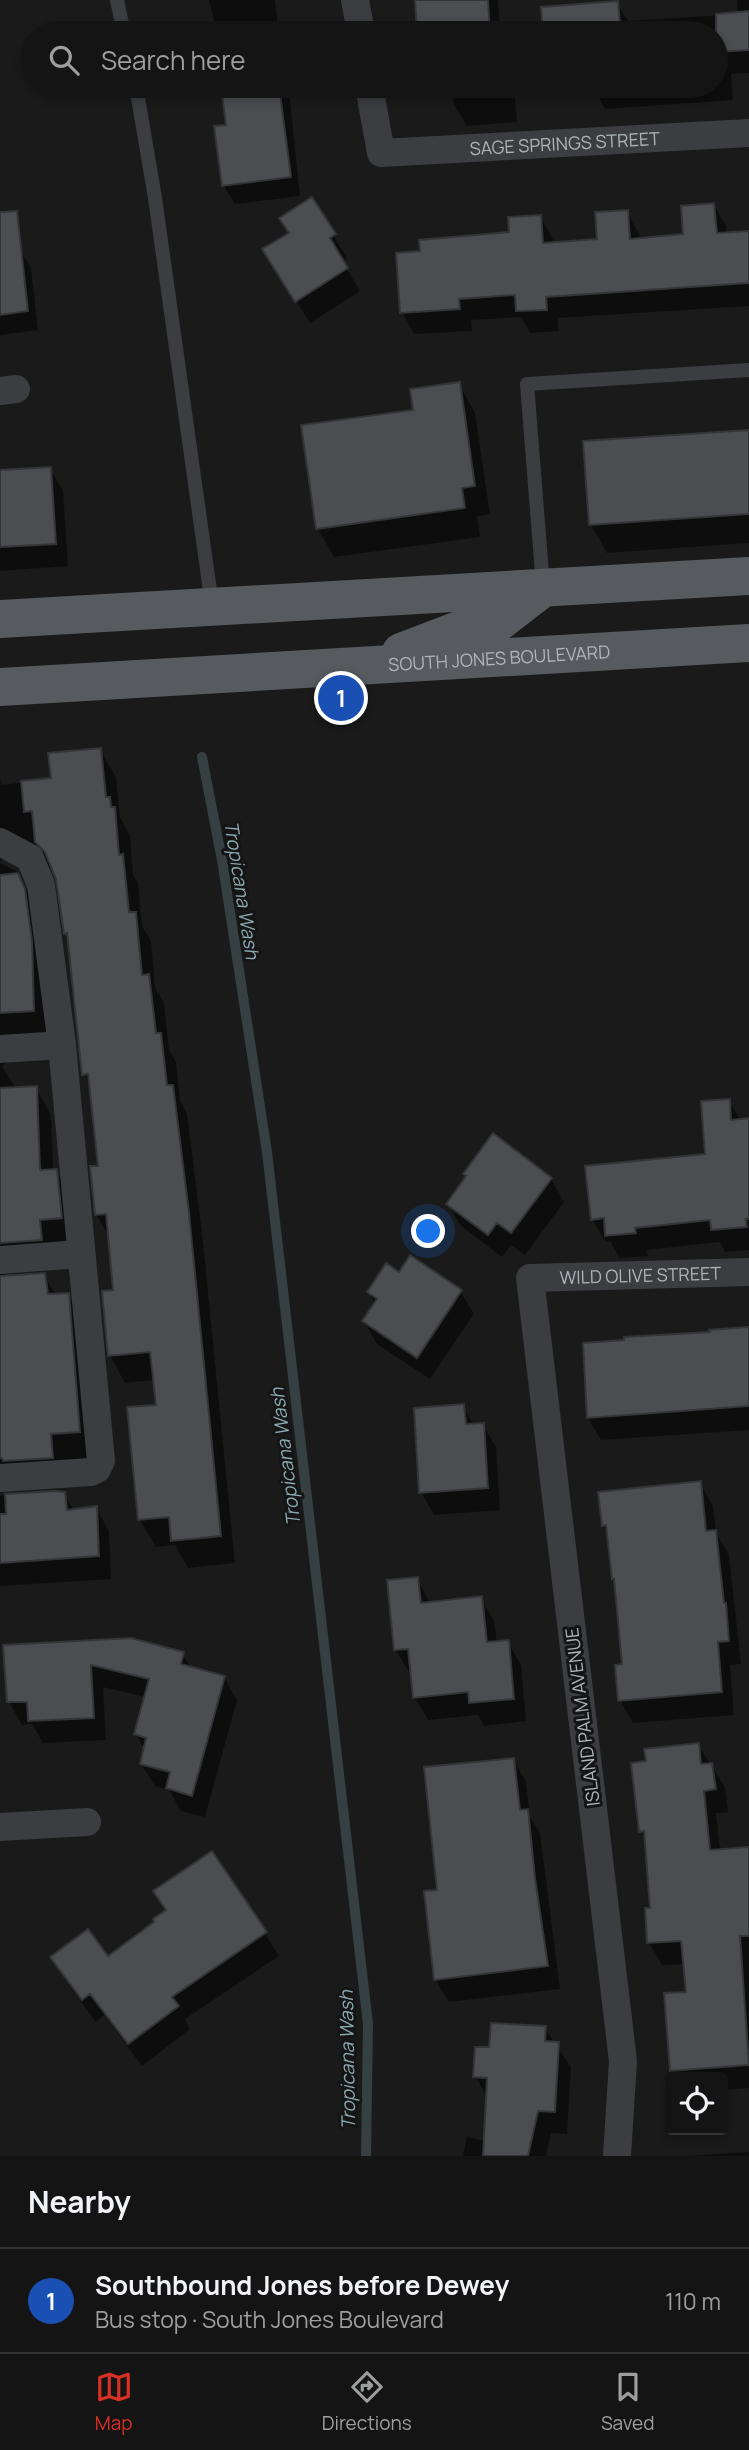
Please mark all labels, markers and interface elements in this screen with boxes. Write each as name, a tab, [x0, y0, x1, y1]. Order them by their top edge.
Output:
search box	[21, 21, 728, 98]
icon: search	[45, 41, 83, 79]
text: Search here	[101, 42, 246, 78]
street label: SAGE SPRINGS STREET	[469, 126, 661, 160]
street label: SOUTH JONES BOULEVARD	[387, 639, 611, 676]
pin: 1	[318, 672, 364, 724]
water label: Tropicana Wash	[218, 819, 266, 962]
your location	[411, 1214, 445, 1248]
street label: WILD OLIVE STREET	[559, 1261, 722, 1289]
water label: Tropicana Wash	[264, 1386, 306, 1528]
street label: ISLAND PALM AVENUE	[559, 1626, 605, 1808]
water label: Tropicana Wash	[333, 1989, 361, 2130]
map controls	[665, 2072, 728, 2135]
button: locate	[665, 2072, 728, 2135]
text: Nearby	[28, 2181, 131, 2222]
text: Southbound Jones before Dewey	[95, 2267, 509, 2303]
text: 1	[46, 2285, 56, 2317]
text: 110 m	[665, 2285, 721, 2317]
text: Bus stop · South Jones Boulevard	[95, 2303, 444, 2335]
tab: Map	[95, 2368, 133, 2436]
tab: Directions	[322, 2368, 412, 2436]
tab: Saved	[601, 2368, 654, 2436]

